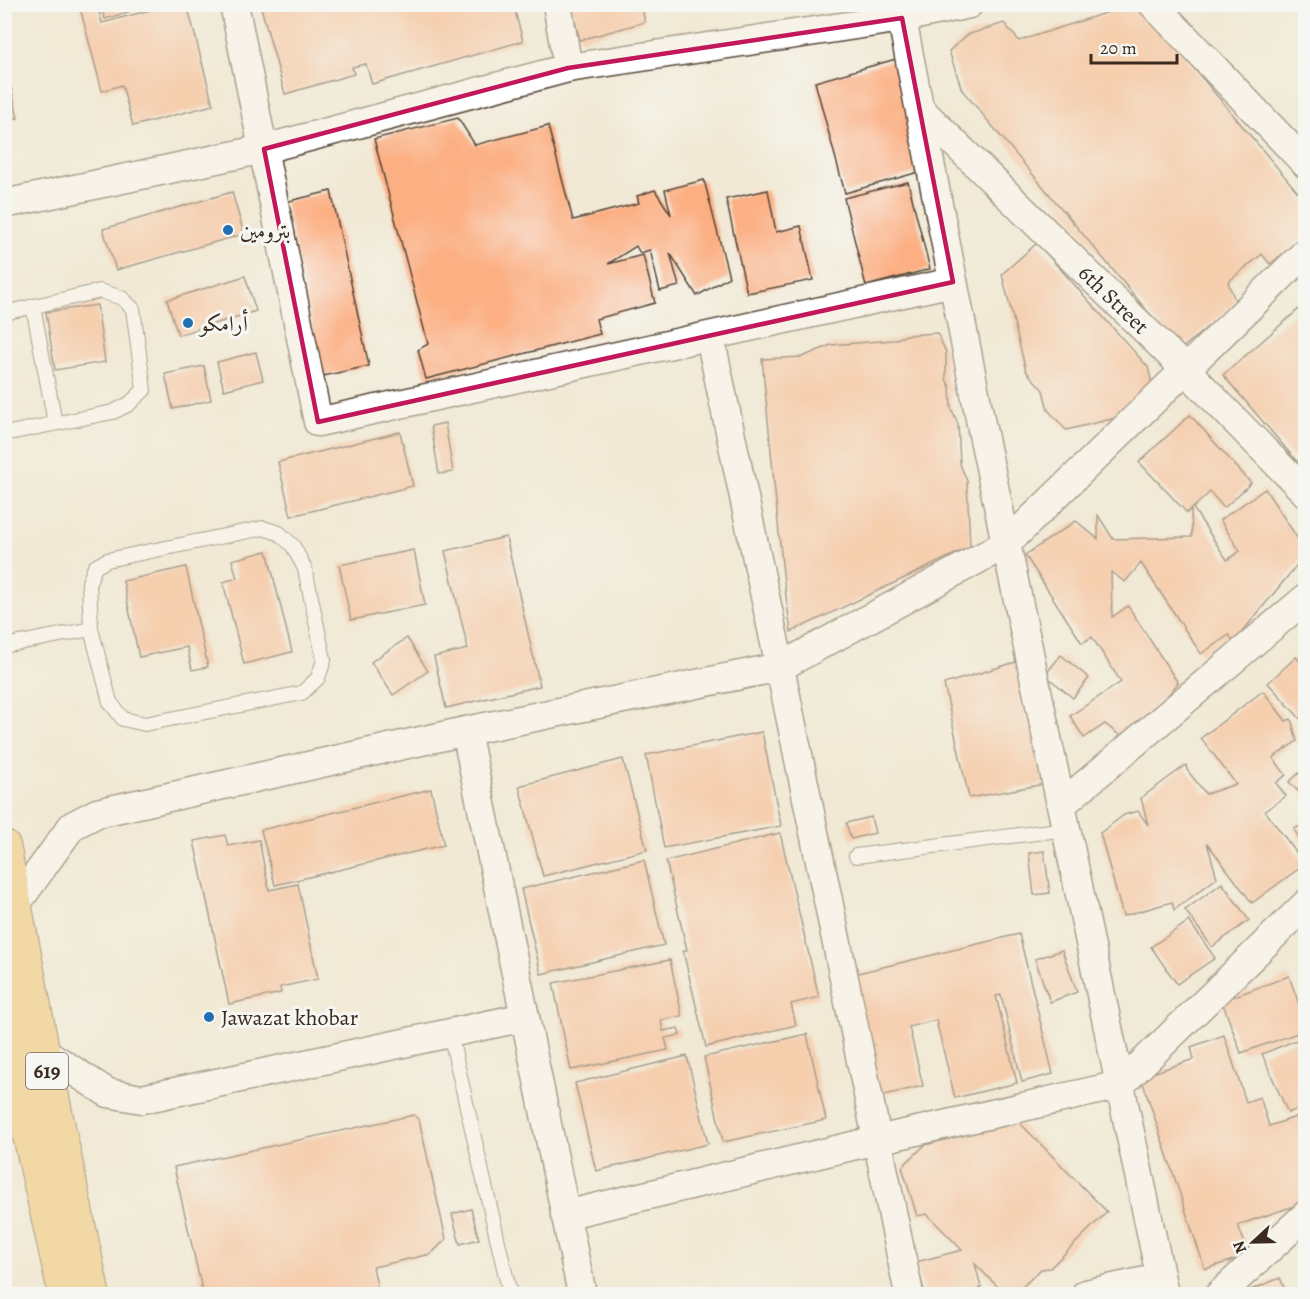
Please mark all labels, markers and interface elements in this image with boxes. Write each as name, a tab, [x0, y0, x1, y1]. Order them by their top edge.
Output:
scale bar	[1091, 27, 1176, 65]
text: 20 m	[1100, 36, 1137, 60]
place label: بترومين	[240, 216, 290, 246]
marker: بترومين	[221, 223, 235, 237]
street label: 6th Street	[1071, 258, 1155, 341]
place label: أرامكو	[198, 308, 249, 339]
marker: أرامكو	[181, 316, 195, 330]
place label: Jawazat khobar	[221, 1003, 358, 1033]
marker: Jawazat khobar	[202, 1010, 216, 1024]
road number: 619	[26, 1053, 68, 1089]
north arrow	[1223, 1212, 1283, 1272]
text: N	[1228, 1237, 1252, 1257]

